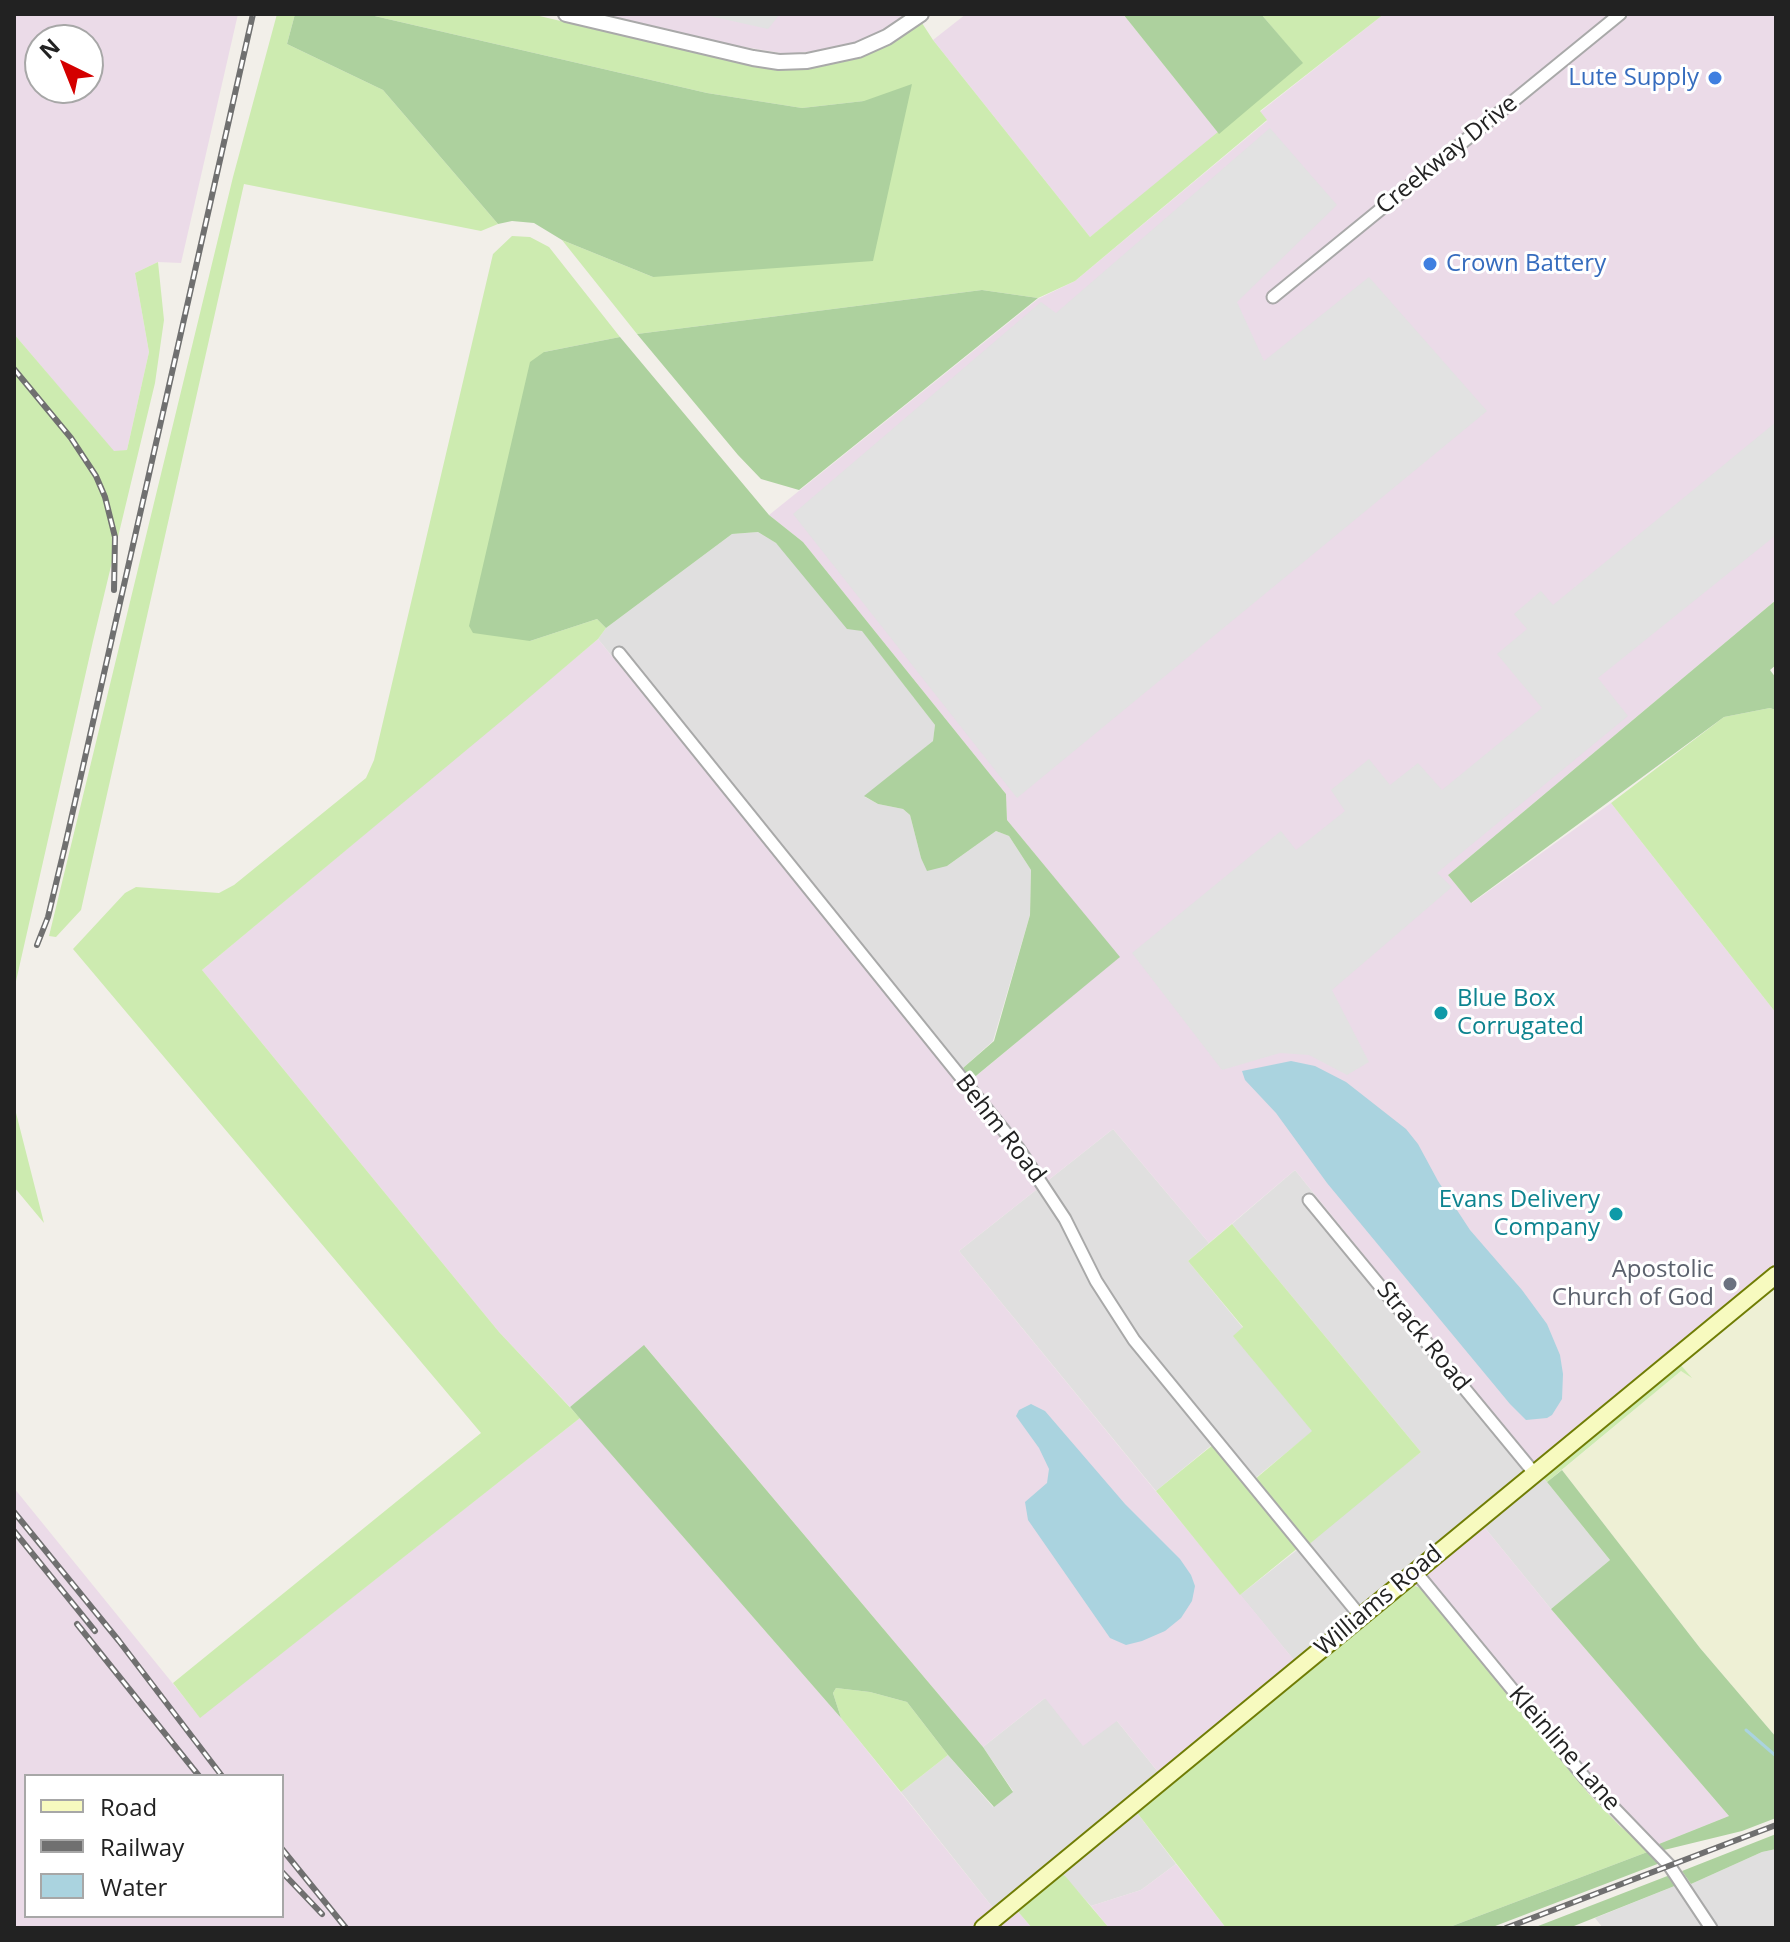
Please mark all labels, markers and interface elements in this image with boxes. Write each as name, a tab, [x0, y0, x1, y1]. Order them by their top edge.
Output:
north arrow	[24, 24, 104, 104]
text: N	[32, 31, 66, 65]
place label: Lute Supply	[1568, 64, 1699, 92]
marker: Lute Supply	[1706, 69, 1724, 87]
street label: Creekway Drive	[1371, 89, 1523, 221]
place label: Crown Battery	[1446, 250, 1606, 278]
marker: Crown Battery	[1421, 255, 1439, 273]
place label: Blue Box Corrugated	[1457, 985, 1584, 1041]
marker: Blue Box Corrugated	[1432, 1004, 1450, 1022]
street label: Behm Road	[949, 1069, 1051, 1189]
place label: Evans Delivery Company	[1439, 1186, 1600, 1242]
marker: Evans Delivery Company	[1607, 1205, 1625, 1223]
place label: Apostolic Church of God	[1552, 1256, 1714, 1312]
marker: Apostolic Church of God	[1721, 1275, 1739, 1293]
street label: Strack Road	[1370, 1276, 1476, 1398]
street label: Williams Road	[1310, 1540, 1448, 1662]
street label: Kleinline Lane	[1502, 1681, 1626, 1817]
legend	[24, 1774, 284, 1918]
text: Road	[100, 1790, 157, 1823]
text: Railway	[100, 1830, 184, 1863]
text: Water	[100, 1870, 167, 1903]

